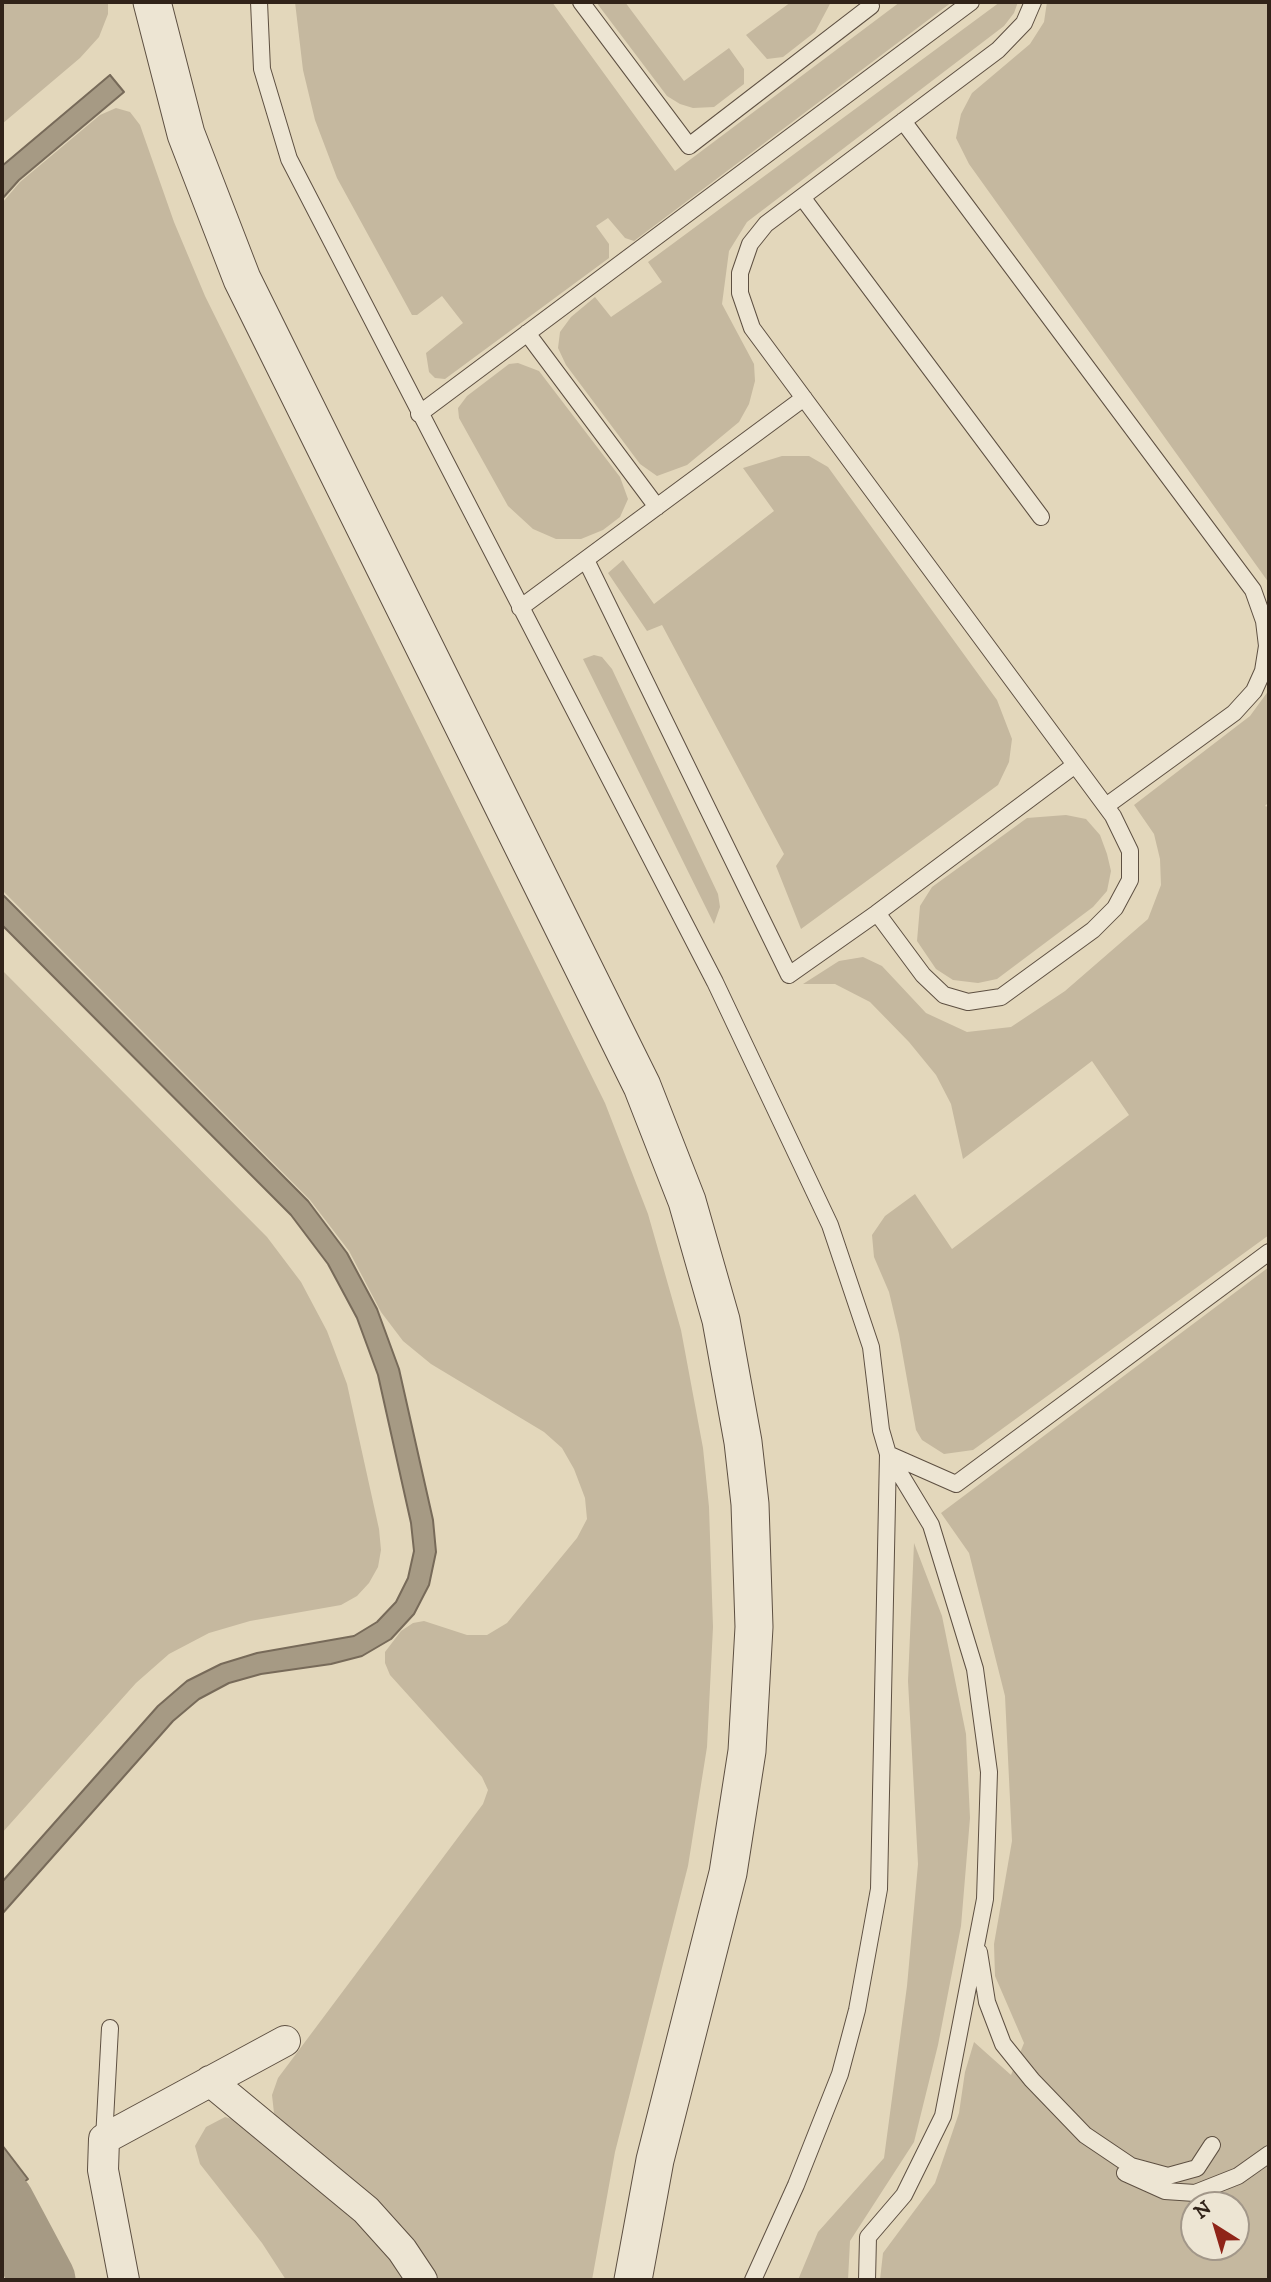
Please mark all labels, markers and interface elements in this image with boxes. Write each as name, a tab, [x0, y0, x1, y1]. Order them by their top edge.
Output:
north arrow	[1180, 2191, 1250, 2261]
text: N	[1190, 2197, 1216, 2224]

